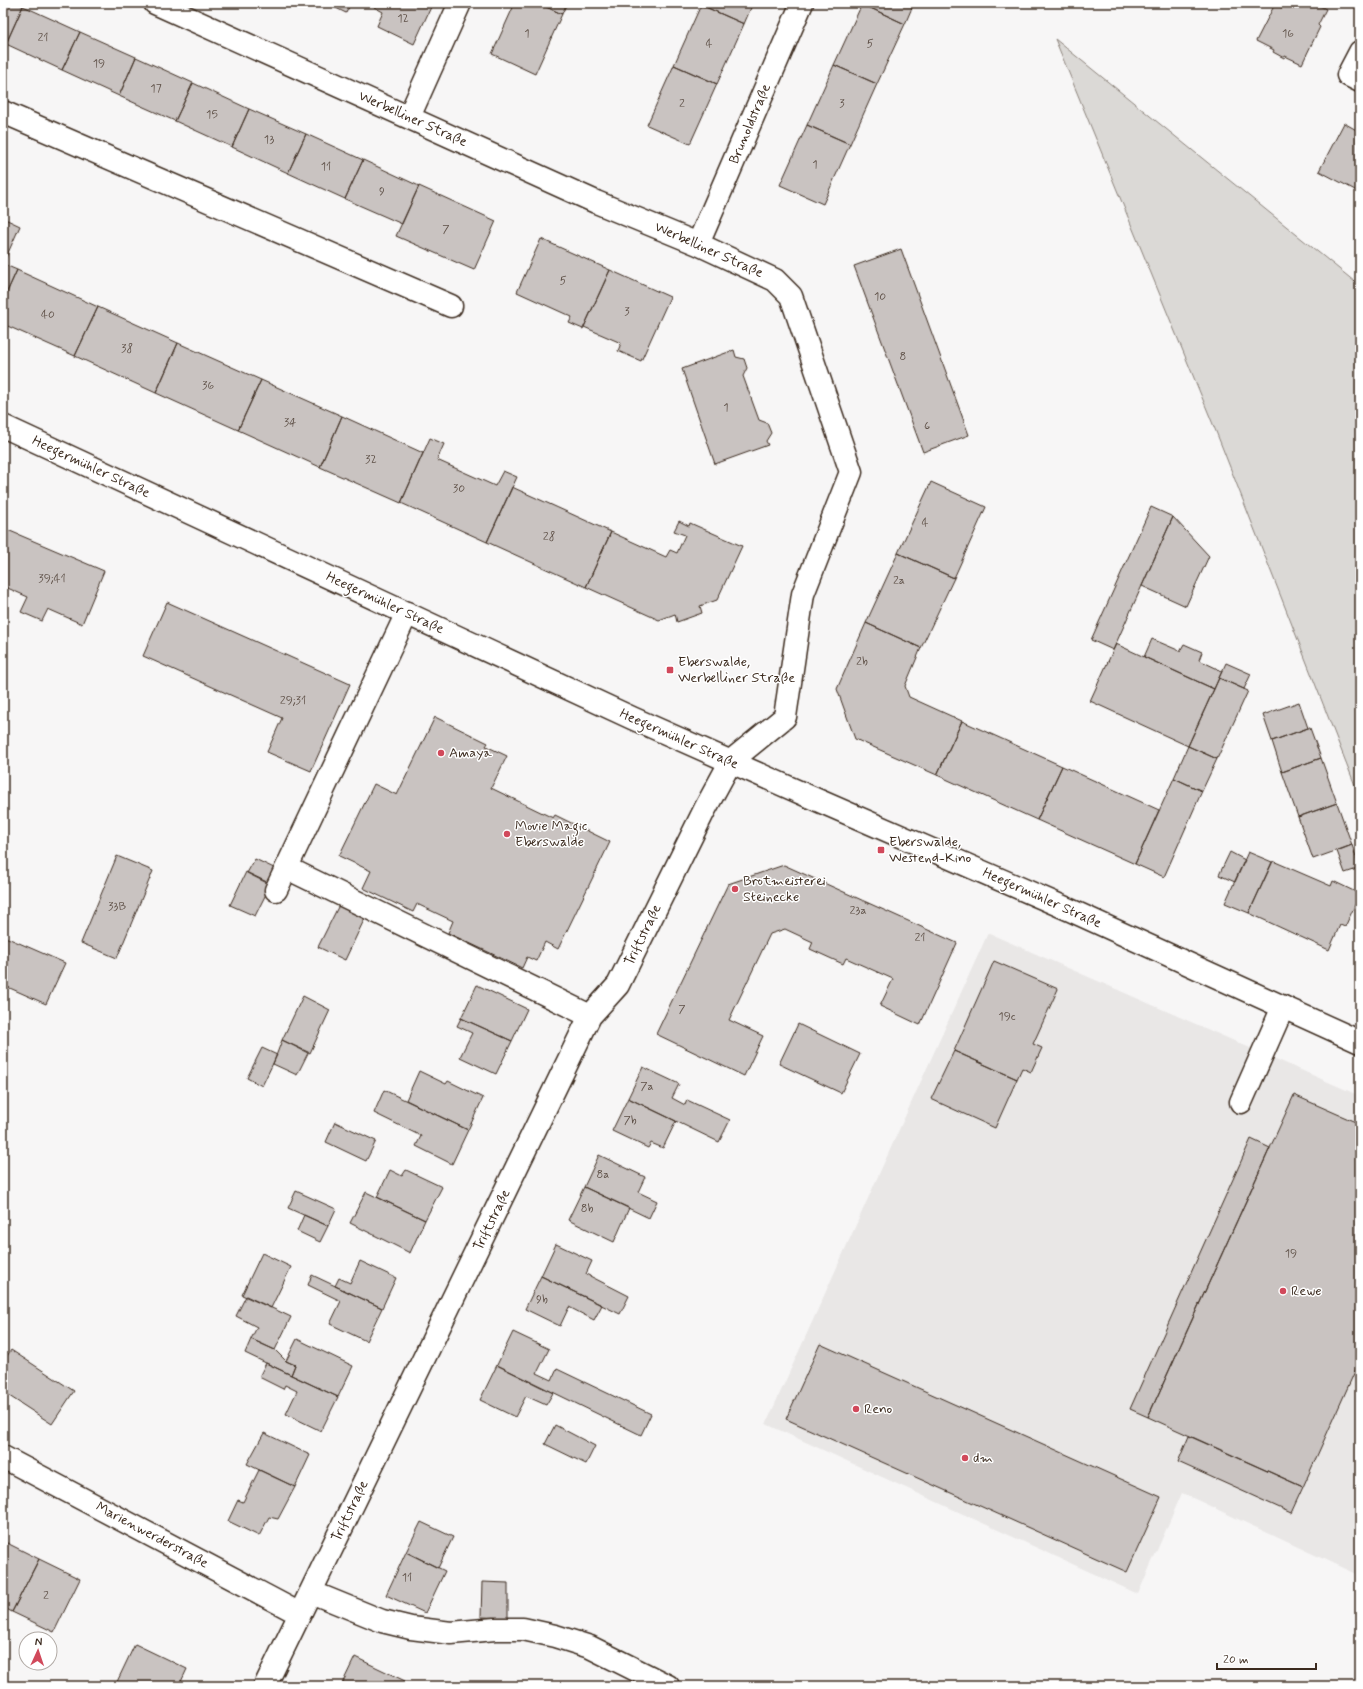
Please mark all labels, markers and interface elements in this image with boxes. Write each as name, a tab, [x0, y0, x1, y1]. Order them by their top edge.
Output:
house number: 12	[397, 11, 409, 27]
house number: 1	[524, 26, 530, 42]
house number: 16	[1282, 26, 1294, 42]
house number: 21	[37, 30, 49, 46]
house number: 4	[706, 36, 713, 52]
house number: 5	[866, 36, 874, 52]
house number: 19	[93, 56, 105, 72]
house number: 17	[150, 81, 162, 97]
street label: Brunoldstraße	[725, 81, 775, 167]
street label: Werbelliner Straße	[356, 87, 470, 151]
house number: 2	[679, 96, 685, 112]
house number: 3	[839, 96, 845, 112]
house number: 15	[206, 107, 218, 123]
house number: 13	[264, 132, 274, 148]
house number: 1	[812, 157, 818, 173]
house number: 11	[321, 159, 331, 175]
house number: 9	[379, 184, 385, 200]
street label: Werbelliner Straße	[652, 218, 766, 282]
house number: 7	[442, 222, 450, 238]
house number: 5	[559, 273, 567, 289]
house number: 10	[874, 289, 886, 305]
house number: 3	[624, 304, 630, 320]
house number: 40	[41, 307, 55, 323]
house number: 38	[121, 341, 133, 357]
house number: 8	[900, 349, 906, 365]
house number: 36	[202, 378, 214, 394]
house number: 1	[723, 400, 729, 416]
house number: 34	[284, 415, 296, 431]
house number: 6	[924, 418, 930, 434]
street label: Heegermühler Straße	[28, 432, 153, 504]
house number: 32	[365, 452, 377, 468]
house number: 30	[453, 481, 465, 497]
house number: 4	[922, 515, 929, 531]
house number: 28	[543, 529, 555, 545]
street label: Heegermühler Straße	[322, 568, 447, 640]
house number: 39;41	[38, 571, 66, 587]
house number: 2a	[893, 573, 905, 589]
place label: Eberswalde, Werbelliner Straße	[678, 653, 795, 687]
house number: 2b	[856, 654, 868, 670]
marker: Eberswalde, Werbelliner Straße	[665, 665, 675, 675]
house number: 29;31	[280, 693, 306, 709]
street label: Heegermühler Straße	[616, 705, 741, 775]
place label: Amaya	[449, 744, 492, 762]
marker: Amaya	[436, 748, 446, 758]
place label: Movie Magic Eberswalde	[515, 817, 588, 851]
marker: Movie Magic Eberswalde	[502, 829, 512, 839]
place label: Eberswalde, Westend-Kino	[889, 833, 971, 867]
marker: Eberswalde, Westend-Kino	[876, 845, 886, 855]
street label: Heegermühler Straße	[979, 864, 1104, 934]
place label: Brotmeisterei Steinecke	[743, 872, 826, 906]
marker: Brotmeisterei Steinecke	[730, 884, 740, 894]
house number: 33B	[108, 899, 126, 915]
street label: Triftstraße	[620, 901, 666, 969]
house number: 23a	[849, 903, 867, 919]
house number: 21	[914, 930, 926, 946]
house number: 7	[678, 1002, 686, 1018]
house number: 19c	[998, 1009, 1016, 1025]
house number: 7a	[640, 1079, 654, 1095]
house number: 7b	[623, 1113, 637, 1129]
house number: 8a	[597, 1167, 609, 1183]
street label: Triftstraße	[469, 1186, 515, 1254]
house number: 8b	[581, 1201, 593, 1217]
house number: 19	[1285, 1246, 1297, 1262]
place label: Rewe	[1291, 1282, 1322, 1300]
marker: Rewe	[1278, 1286, 1288, 1296]
house number: 9b	[536, 1292, 548, 1308]
place label: Reno	[864, 1400, 893, 1418]
marker: Reno	[851, 1404, 861, 1414]
place label: dm	[973, 1449, 993, 1467]
marker: dm	[960, 1453, 970, 1463]
street label: Triftstraße	[327, 1477, 373, 1545]
street label: Marienwerderstraße	[93, 1498, 212, 1572]
house number: 11	[402, 1570, 412, 1586]
house number: 2	[43, 1588, 49, 1604]
north arrow	[18, 1631, 58, 1671]
text: N	[34, 1635, 42, 1649]
scale bar	[1217, 1645, 1316, 1671]
text: 20 m	[1223, 1652, 1249, 1668]

